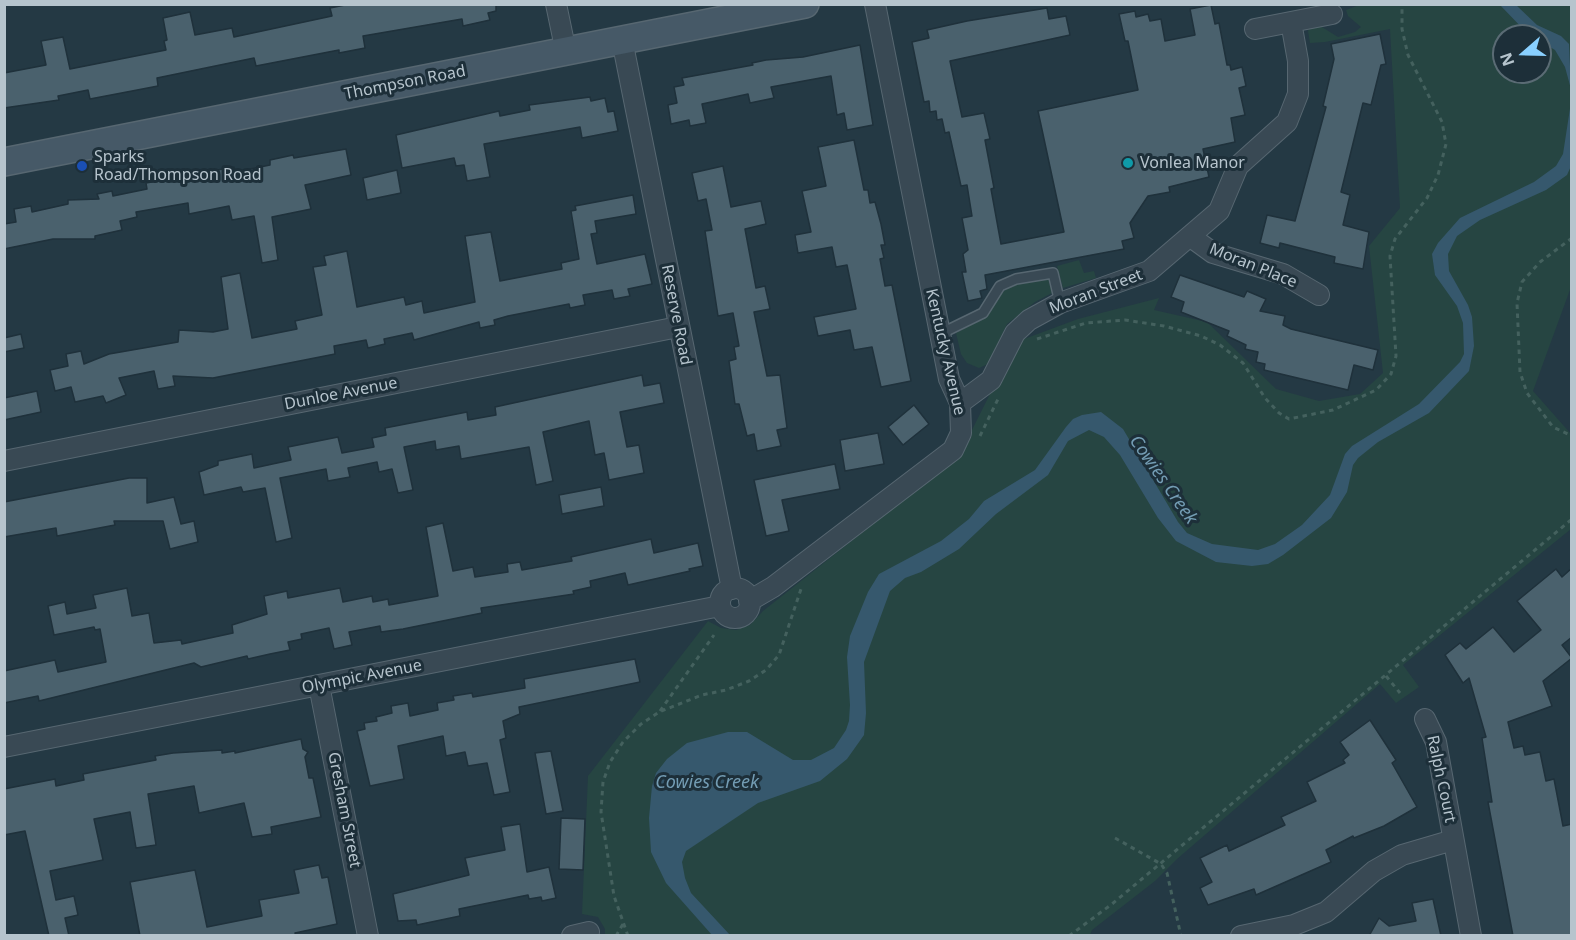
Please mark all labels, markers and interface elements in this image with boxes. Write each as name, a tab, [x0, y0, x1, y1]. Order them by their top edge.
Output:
north arrow	[1492, 24, 1552, 84]
text: N	[1494, 50, 1520, 69]
street label: Thompson Road	[343, 62, 467, 104]
place label: Sparks Road/Thompson Road	[94, 147, 262, 185]
place label: Vonlea Manor	[1140, 153, 1245, 173]
marker: Vonlea Manor	[1121, 156, 1135, 170]
marker: Sparks Road/Thompson Road	[75, 159, 89, 173]
street label: Moran Place	[1206, 240, 1300, 292]
street label: Reserve Road	[657, 263, 695, 367]
street label: Moran Street	[1047, 265, 1145, 319]
street label: Kentucky Avenue	[921, 287, 969, 417]
street label: Dunloe Avenue	[283, 374, 399, 414]
water label: Cowies Creek	[1124, 431, 1202, 529]
street label: Olympic Avenue	[300, 656, 424, 698]
street label: Ralph Court	[1422, 733, 1460, 825]
street label: Gresham Street	[323, 751, 365, 869]
water label: Cowies Creek	[655, 772, 759, 794]

